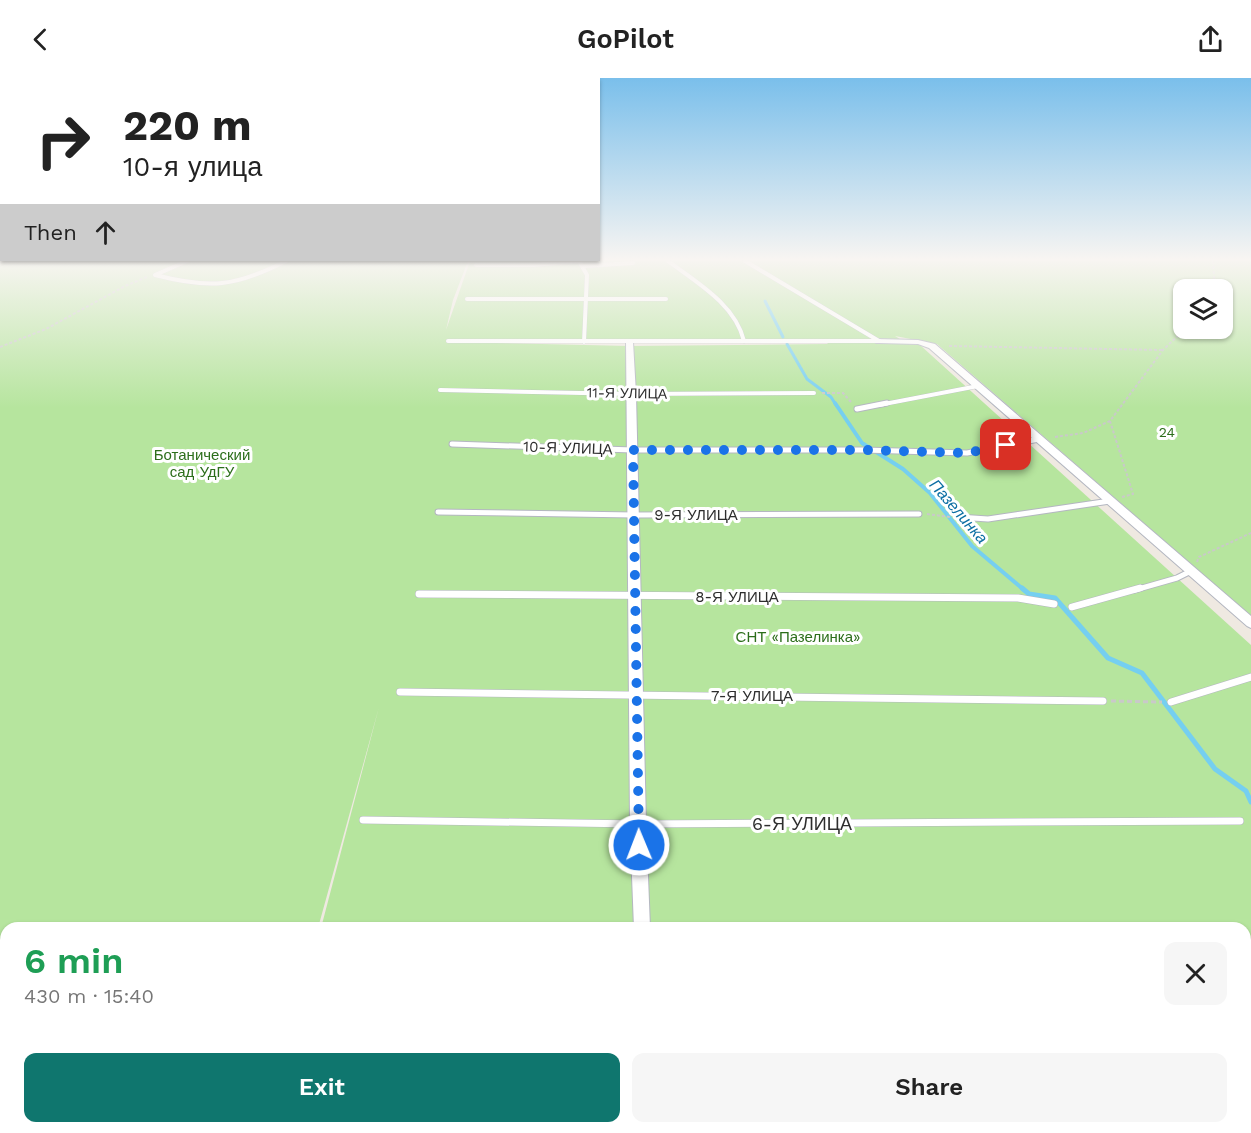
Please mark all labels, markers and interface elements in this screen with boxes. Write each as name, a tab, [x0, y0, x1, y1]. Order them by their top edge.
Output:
icon: back	[24, 23, 57, 56]
text: GoPilot	[577, 23, 674, 55]
icon: share	[1194, 23, 1227, 56]
text: 220 m	[123, 101, 252, 150]
icon: right	[24, 102, 102, 180]
text: 10-я улица	[123, 151, 262, 183]
icon: ahead	[89, 216, 122, 249]
text: Then	[24, 220, 77, 245]
map controls	[1173, 279, 1233, 339]
button: layers	[1173, 279, 1233, 339]
street label: 11-Я УЛИЦА	[587, 384, 668, 402]
pin	[980, 419, 1031, 470]
park label: 24	[1159, 424, 1175, 440]
icon: arrive	[989, 428, 1022, 461]
street label: 10-Я УЛИЦА	[523, 437, 613, 459]
park label: Ботанический сад УдГУ	[154, 446, 250, 481]
water label: Пазелинка	[926, 475, 992, 547]
street label: 9-Я УЛИЦА	[654, 506, 738, 524]
street label: 8-Я УЛИЦА	[695, 588, 779, 606]
park label: СНТ «Пазелинка»	[736, 628, 860, 646]
street label: 7-Я УЛИЦА	[711, 687, 793, 705]
position arrow	[607, 813, 671, 877]
street label: 6-Я УЛИЦА	[752, 813, 852, 834]
text: 6 min	[24, 940, 124, 982]
button: close	[1164, 942, 1227, 1005]
text: 430 m · 15:40	[24, 984, 154, 1008]
button: Exit	[24, 1053, 620, 1122]
button: Share	[632, 1053, 1227, 1122]

